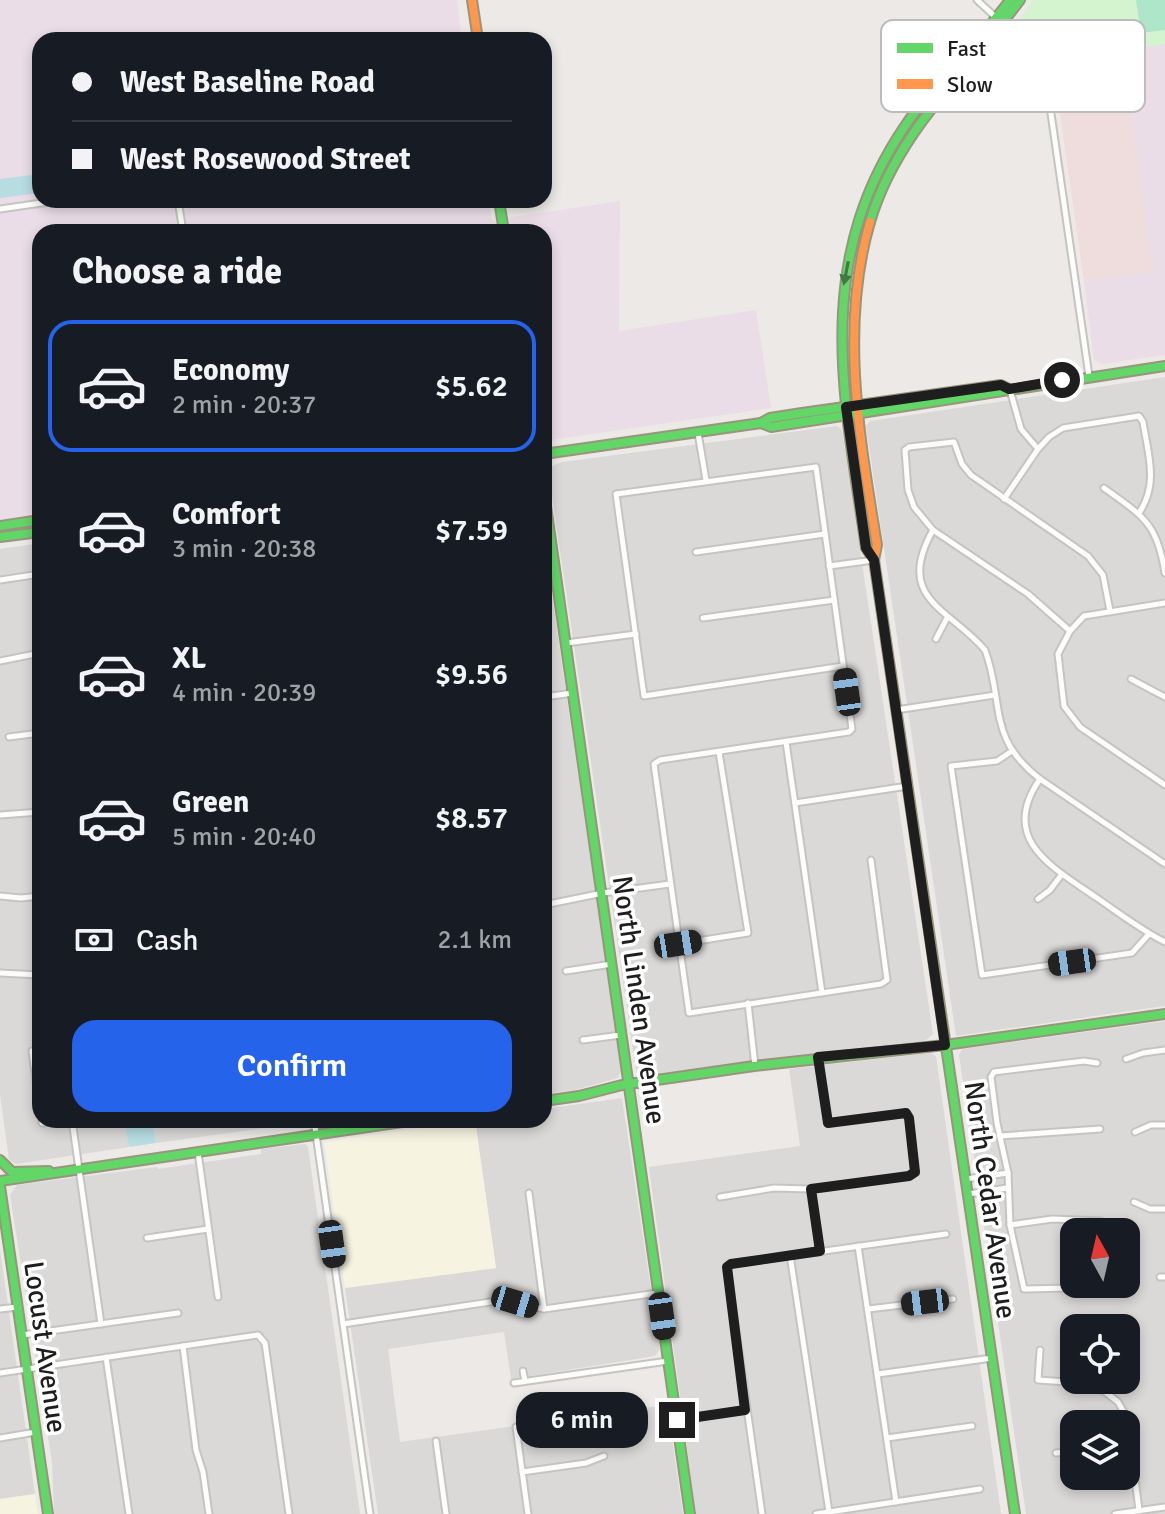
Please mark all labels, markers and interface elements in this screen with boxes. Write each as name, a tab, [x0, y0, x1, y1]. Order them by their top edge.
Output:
legend	[881, 20, 1145, 112]
text: Fast	[947, 35, 987, 62]
text: West Baseline Road	[120, 64, 375, 101]
text: Slow	[947, 71, 993, 98]
text: West Rosewood Street	[120, 141, 411, 178]
text: Choose a ride	[72, 249, 282, 294]
one-way arrow	[840, 261, 852, 286]
icon: car	[76, 350, 148, 422]
text: Economy	[172, 352, 289, 389]
route start	[1044, 362, 1080, 398]
text: $5.62	[435, 368, 508, 405]
text: 2 min · 20:37	[172, 389, 316, 421]
icon: car	[76, 494, 148, 566]
text: Comfort	[172, 496, 281, 533]
text: $7.59	[435, 512, 508, 549]
text: 3 min · 20:38	[172, 533, 316, 565]
icon: car	[76, 638, 148, 710]
text: XL	[172, 640, 206, 677]
text: $9.56	[435, 656, 508, 693]
car	[832, 667, 862, 717]
text: 4 min · 20:39	[172, 677, 316, 709]
icon: car	[76, 782, 148, 854]
text: Green	[172, 784, 249, 821]
text: $8.57	[435, 800, 508, 837]
text: 5 min · 20:40	[172, 821, 316, 853]
street label: North Linden Avenue	[605, 874, 673, 1127]
icon: cash	[72, 918, 116, 962]
text: Cash	[136, 922, 199, 959]
text: 2.1 km	[438, 924, 512, 956]
car	[652, 928, 704, 960]
car	[1047, 947, 1097, 977]
button: Confirm	[72, 1020, 512, 1112]
street label: North Cedar Avenue	[957, 1079, 1024, 1321]
north arrow	[1060, 1218, 1140, 1298]
map controls	[1060, 1218, 1140, 1490]
car	[317, 1219, 347, 1269]
street label: Locust Avenue	[16, 1259, 74, 1435]
car	[489, 1284, 541, 1320]
car	[900, 1287, 950, 1317]
car	[647, 1291, 677, 1341]
button: locate	[1060, 1314, 1140, 1394]
callout: 6 min	[517, 1392, 649, 1448]
route end	[659, 1402, 695, 1438]
text: 6 min	[551, 1404, 613, 1436]
button: layers	[1060, 1410, 1140, 1490]

